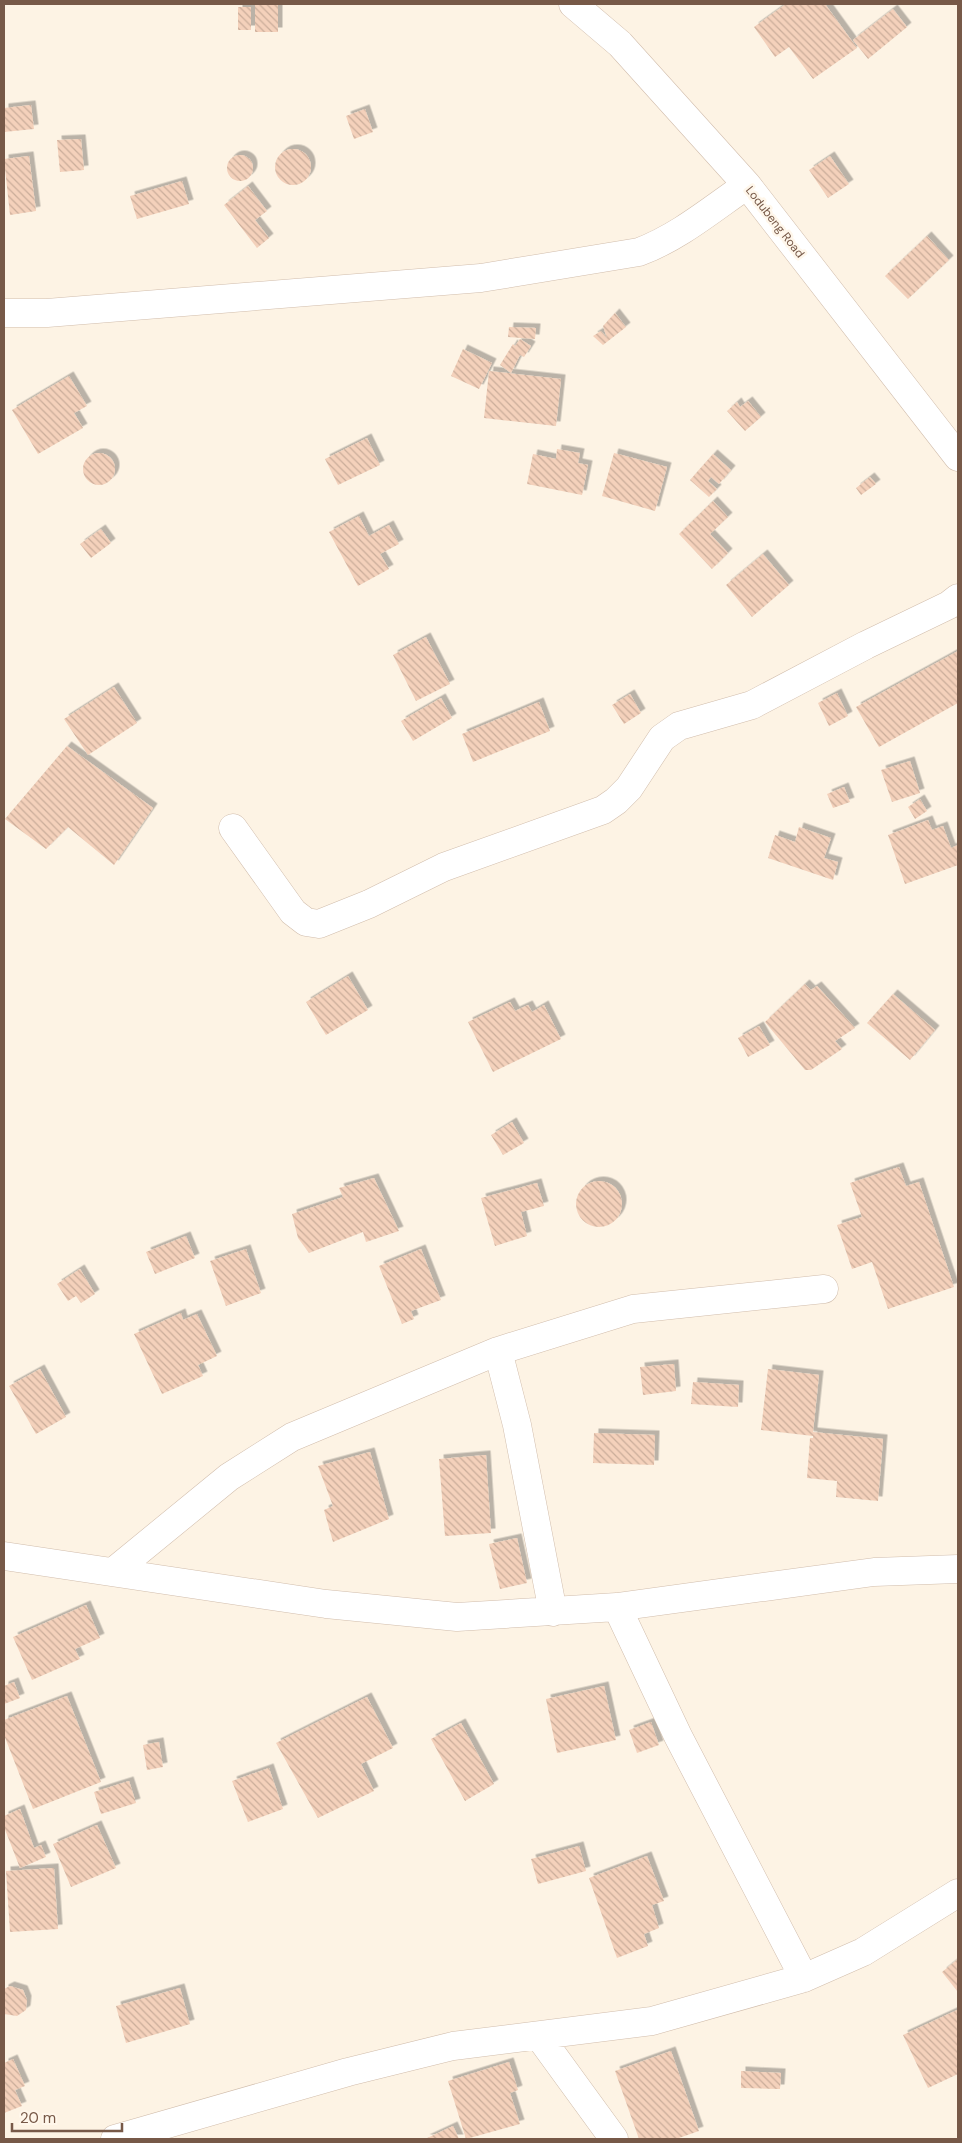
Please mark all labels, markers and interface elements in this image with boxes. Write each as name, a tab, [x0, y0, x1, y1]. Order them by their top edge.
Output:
street label: Lodubeng Road	[742, 183, 808, 261]
scale bar	[12, 2100, 122, 2132]
text: 20 m	[20, 2108, 56, 2128]

